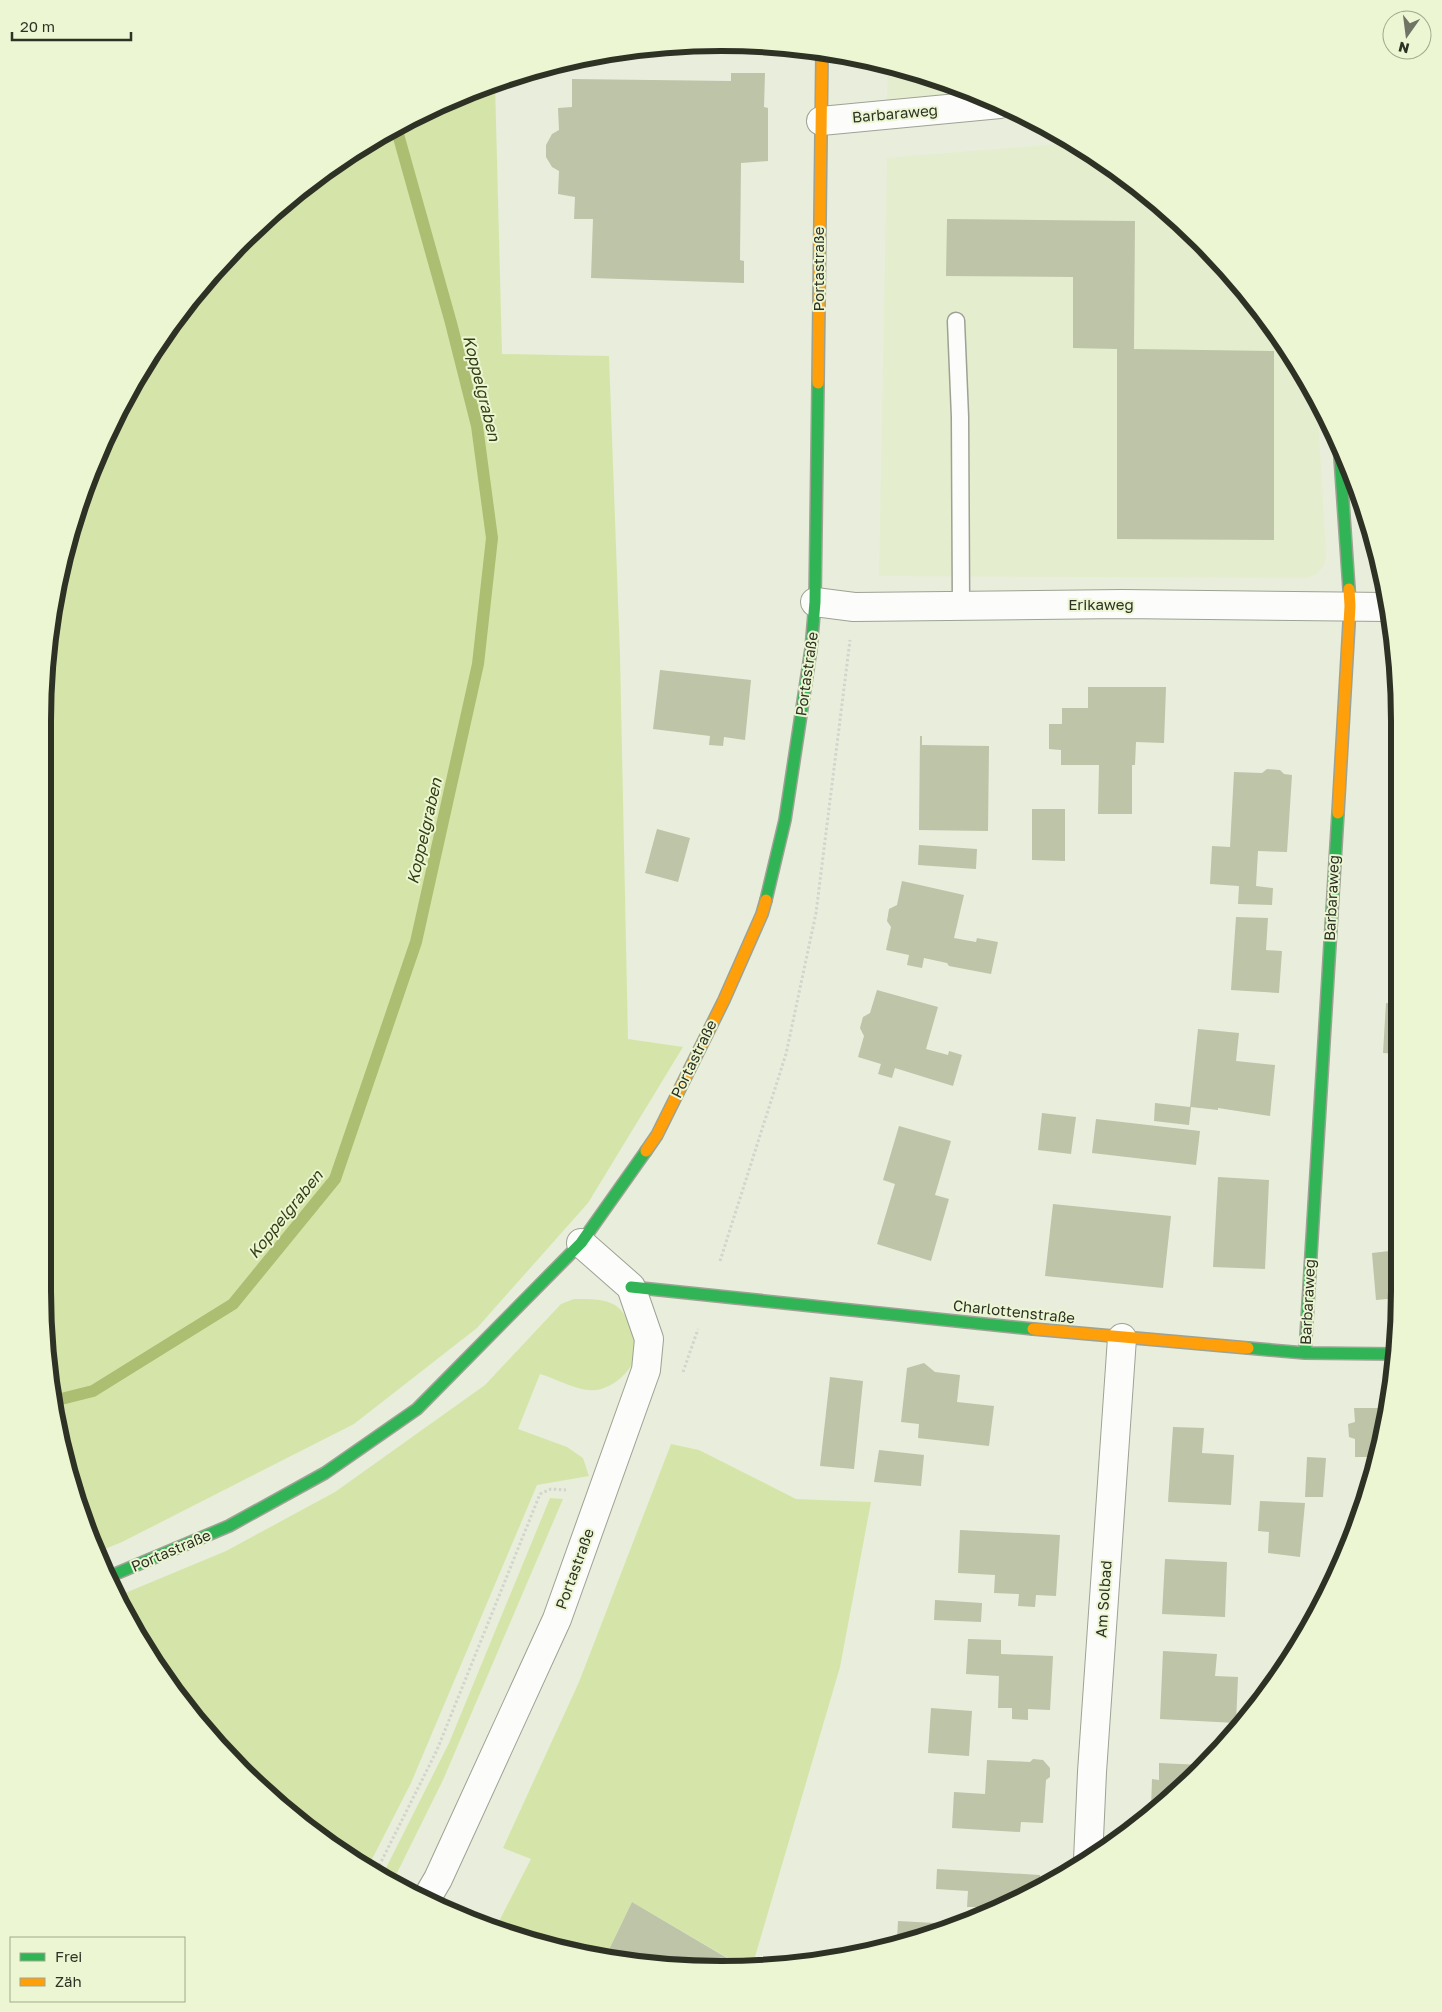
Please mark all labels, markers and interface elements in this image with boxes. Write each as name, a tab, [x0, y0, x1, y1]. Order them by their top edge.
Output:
scale bar	[12, 10, 131, 42]
north arrow	[1382, 10, 1432, 60]
text: 20 m	[20, 17, 55, 35]
text: N	[1397, 39, 1411, 58]
street label: Barbaraweg	[851, 100, 939, 126]
street label: Portastraße	[809, 226, 827, 311]
water label: Koppelgraben	[459, 333, 505, 444]
street label: Erikaweg	[1068, 595, 1134, 613]
street label: Portastraße	[791, 630, 821, 717]
water label: Koppelgraben	[402, 775, 446, 886]
street label: Barbaraweg	[1320, 855, 1342, 941]
street label: Portastraße	[666, 1016, 720, 1101]
water label: Koppelgraben	[243, 1165, 328, 1262]
street label: Barbaraweg	[1296, 1259, 1318, 1345]
street label: Charlottenstraße	[952, 1296, 1076, 1326]
street label: Portastraße	[128, 1525, 213, 1575]
street label: Portastraße	[551, 1525, 597, 1612]
street label: Am Solbad	[1091, 1560, 1115, 1638]
legend	[10, 1937, 185, 2002]
text: Frei	[55, 1947, 82, 1965]
text: Zäh	[55, 1972, 82, 1990]

